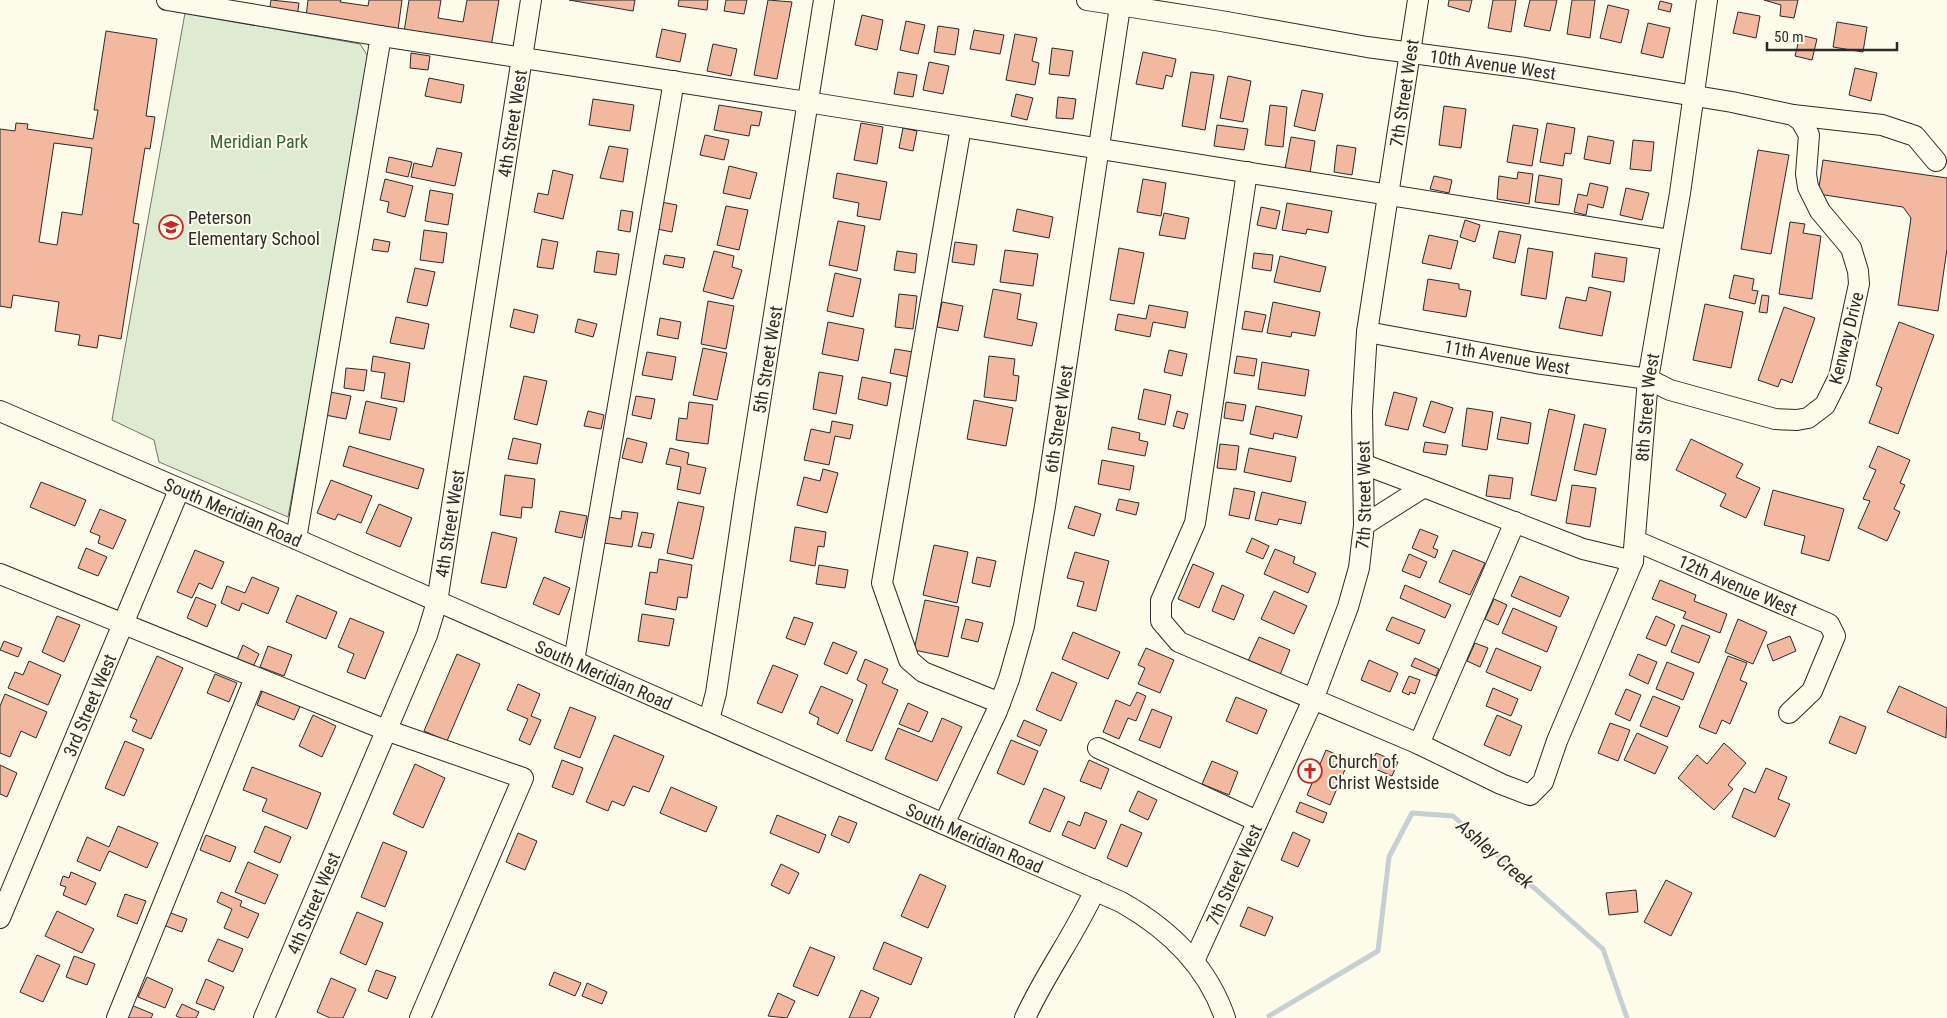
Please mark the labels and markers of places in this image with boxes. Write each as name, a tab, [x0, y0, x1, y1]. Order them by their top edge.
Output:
place label: Peterson Elementary School	[188, 207, 320, 249]
school or university icon: Peterson Elementary School	[158, 214, 184, 240]
place label: Church of Christ Westside	[1328, 751, 1439, 793]
church icon: Church of Christ Westside	[1297, 758, 1323, 784]

